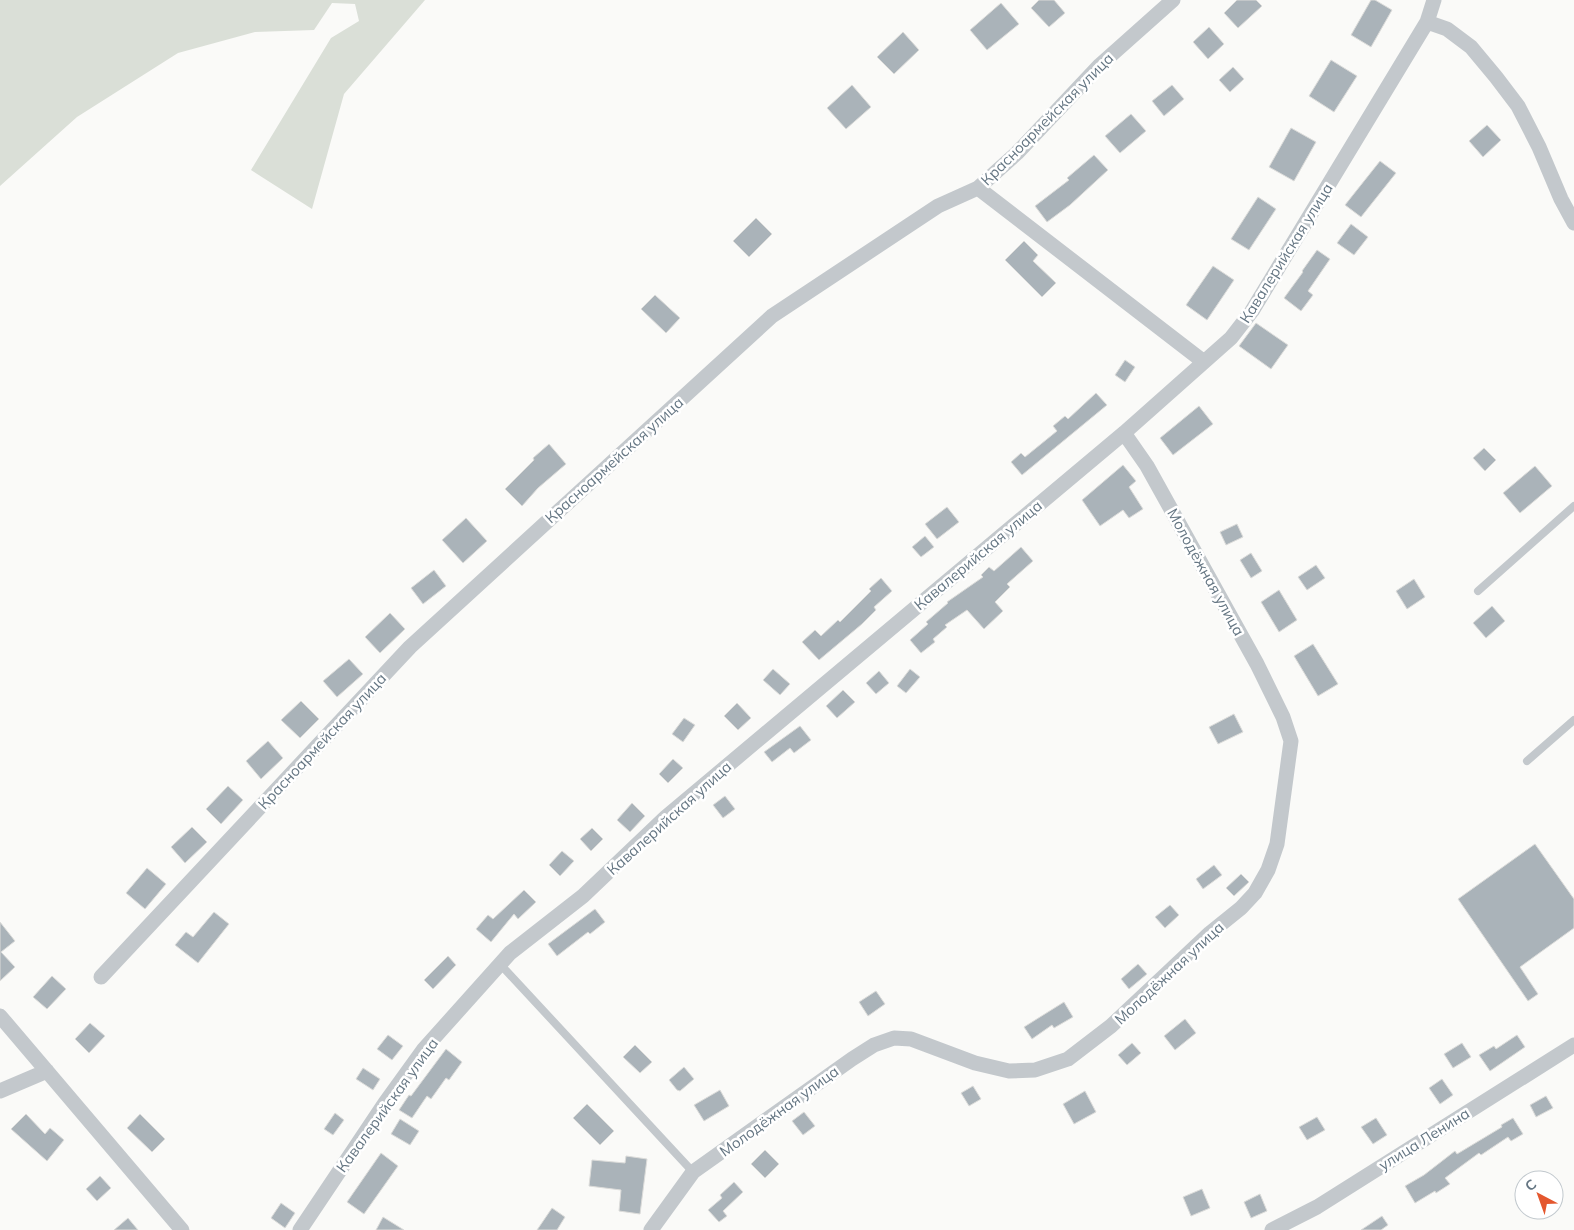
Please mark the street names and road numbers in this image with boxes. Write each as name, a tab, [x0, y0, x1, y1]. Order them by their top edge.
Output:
street label: Красноармейская улица	[977, 49, 1117, 189]
street label: Кавалерийская улица	[1235, 180, 1337, 326]
street label: Красноармейская улица	[541, 393, 687, 527]
street label: Кавалерийская улица	[910, 496, 1046, 614]
street label: Молодёжная улица	[1163, 505, 1249, 639]
street label: Красноармейская улица	[254, 669, 390, 813]
street label: Кавалерийская улица	[603, 757, 735, 879]
street label: Молодёжная улица	[1110, 917, 1228, 1029]
street label: Кавалерийская улица	[332, 1034, 442, 1176]
street label: Молодёжная улица	[716, 1061, 842, 1161]
street label: улица Ленина	[1375, 1104, 1473, 1174]

